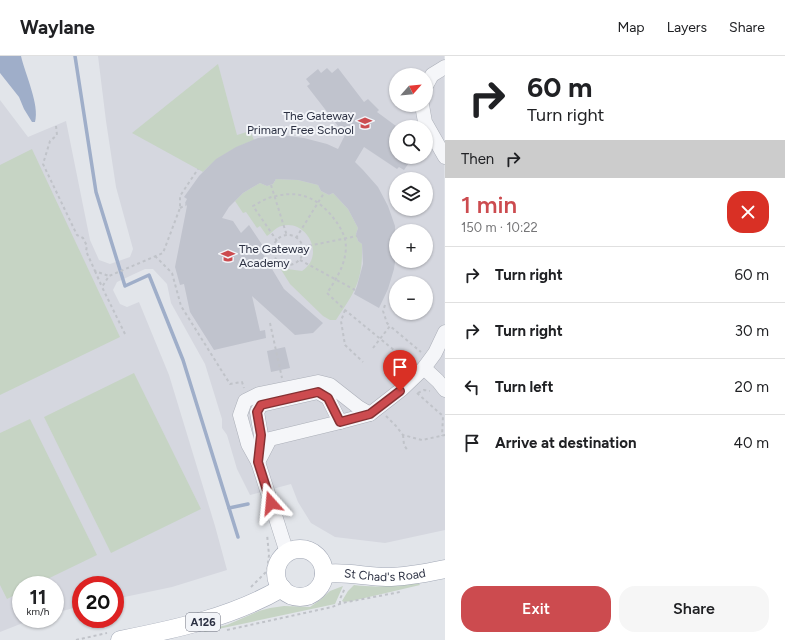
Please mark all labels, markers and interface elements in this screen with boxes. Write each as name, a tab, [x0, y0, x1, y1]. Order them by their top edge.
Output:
text: Waylane	[20, 16, 95, 39]
text: Map	[617, 19, 645, 36]
text: Layers	[667, 19, 707, 36]
text: Share	[729, 19, 765, 36]
north arrow	[389, 68, 433, 112]
map controls	[389, 68, 433, 320]
text: 60 m	[527, 70, 592, 104]
icon: right	[461, 72, 513, 124]
text: Turn right	[527, 104, 604, 126]
place label: The Gateway Primary Free School	[247, 109, 355, 137]
school or university icon: The Gateway Primary Free School	[357, 115, 373, 131]
button: search	[389, 120, 433, 164]
icon: right	[502, 148, 524, 170]
text: Then	[461, 150, 494, 168]
button: layers	[389, 172, 433, 216]
text: 1 min	[461, 190, 517, 219]
button: close	[727, 191, 769, 233]
text: 150 m · 10:22	[461, 220, 538, 235]
button: +	[389, 224, 433, 268]
place label: The Gateway Academy	[239, 242, 310, 270]
school or university icon: The Gateway Academy	[220, 248, 236, 264]
icon: right	[461, 264, 483, 286]
text: Turn right	[495, 266, 563, 284]
text: 60 m	[734, 266, 769, 284]
button: −	[389, 276, 433, 320]
icon: right	[461, 320, 483, 342]
text: Turn right	[495, 322, 563, 340]
text: 30 m	[735, 322, 769, 340]
pin	[383, 350, 417, 391]
icon: arrive	[389, 356, 411, 378]
icon: left	[461, 376, 483, 398]
text: Turn left	[495, 378, 553, 396]
text: 20 m	[735, 378, 769, 396]
icon: arrive	[461, 432, 483, 454]
text: Arrive at destination	[495, 434, 636, 452]
text: 40 m	[734, 434, 769, 452]
position arrow	[250, 482, 292, 524]
street label: St Chad's Road	[343, 566, 427, 584]
speed limit sign: 20	[72, 576, 124, 628]
text: 11	[30, 585, 46, 609]
button: Exit	[461, 586, 611, 632]
button: Share	[619, 586, 769, 632]
text: km/h	[27, 605, 49, 618]
road number: A126	[186, 613, 220, 631]

